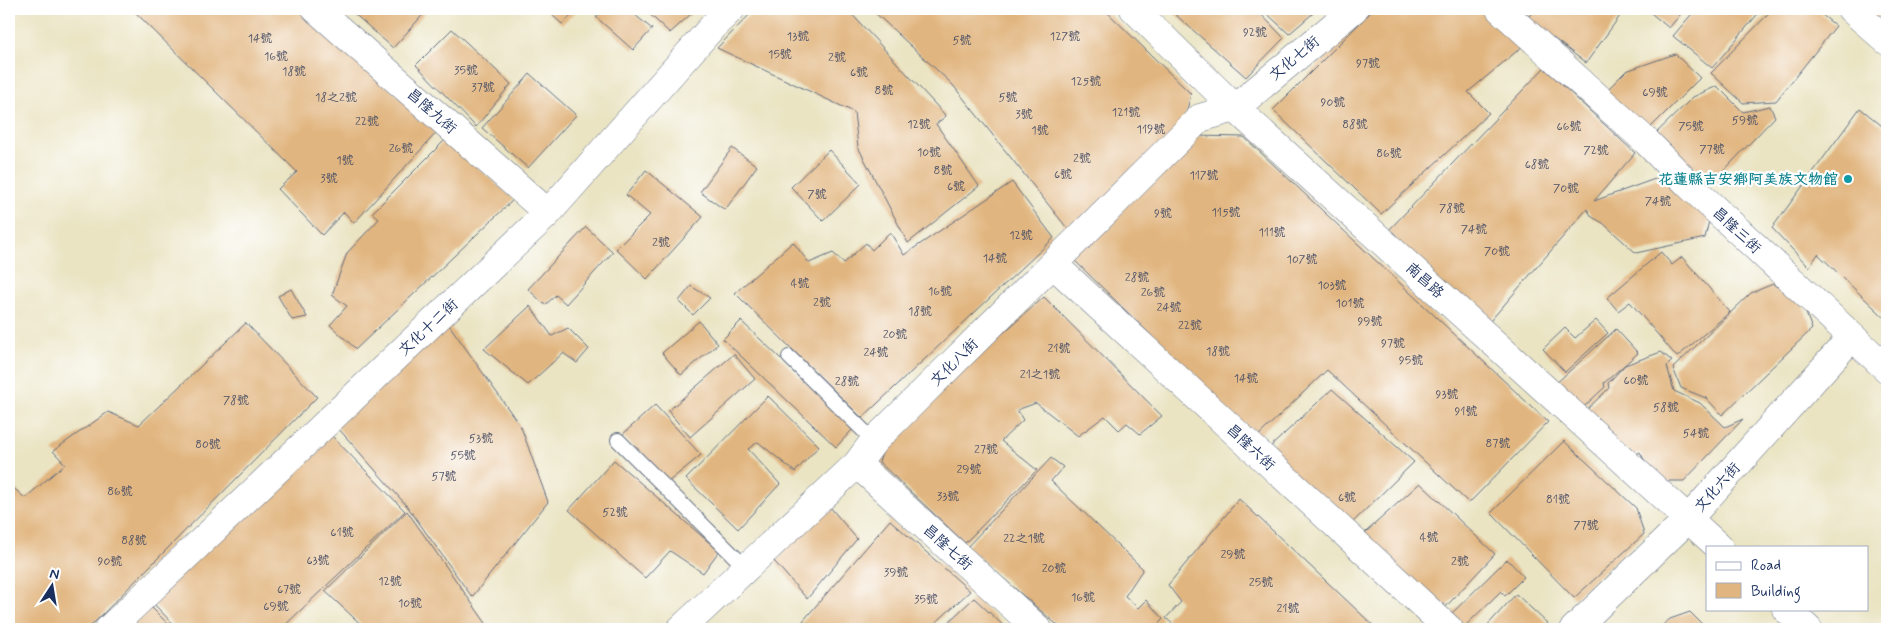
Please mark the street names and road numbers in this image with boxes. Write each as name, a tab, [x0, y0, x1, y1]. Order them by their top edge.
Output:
street label: 文化七街	[1265, 32, 1324, 86]
street label: 昌隆九街	[402, 85, 461, 139]
street label: 昌隆三街	[1708, 203, 1765, 259]
street label: 南昌路	[1401, 258, 1448, 303]
street label: 文化十二街	[394, 295, 463, 361]
street label: 文化八街	[926, 334, 983, 391]
street label: 昌隆六街	[1222, 420, 1279, 476]
street label: 文化六街	[1690, 459, 1745, 517]
street label: 昌隆七街	[918, 520, 976, 575]

